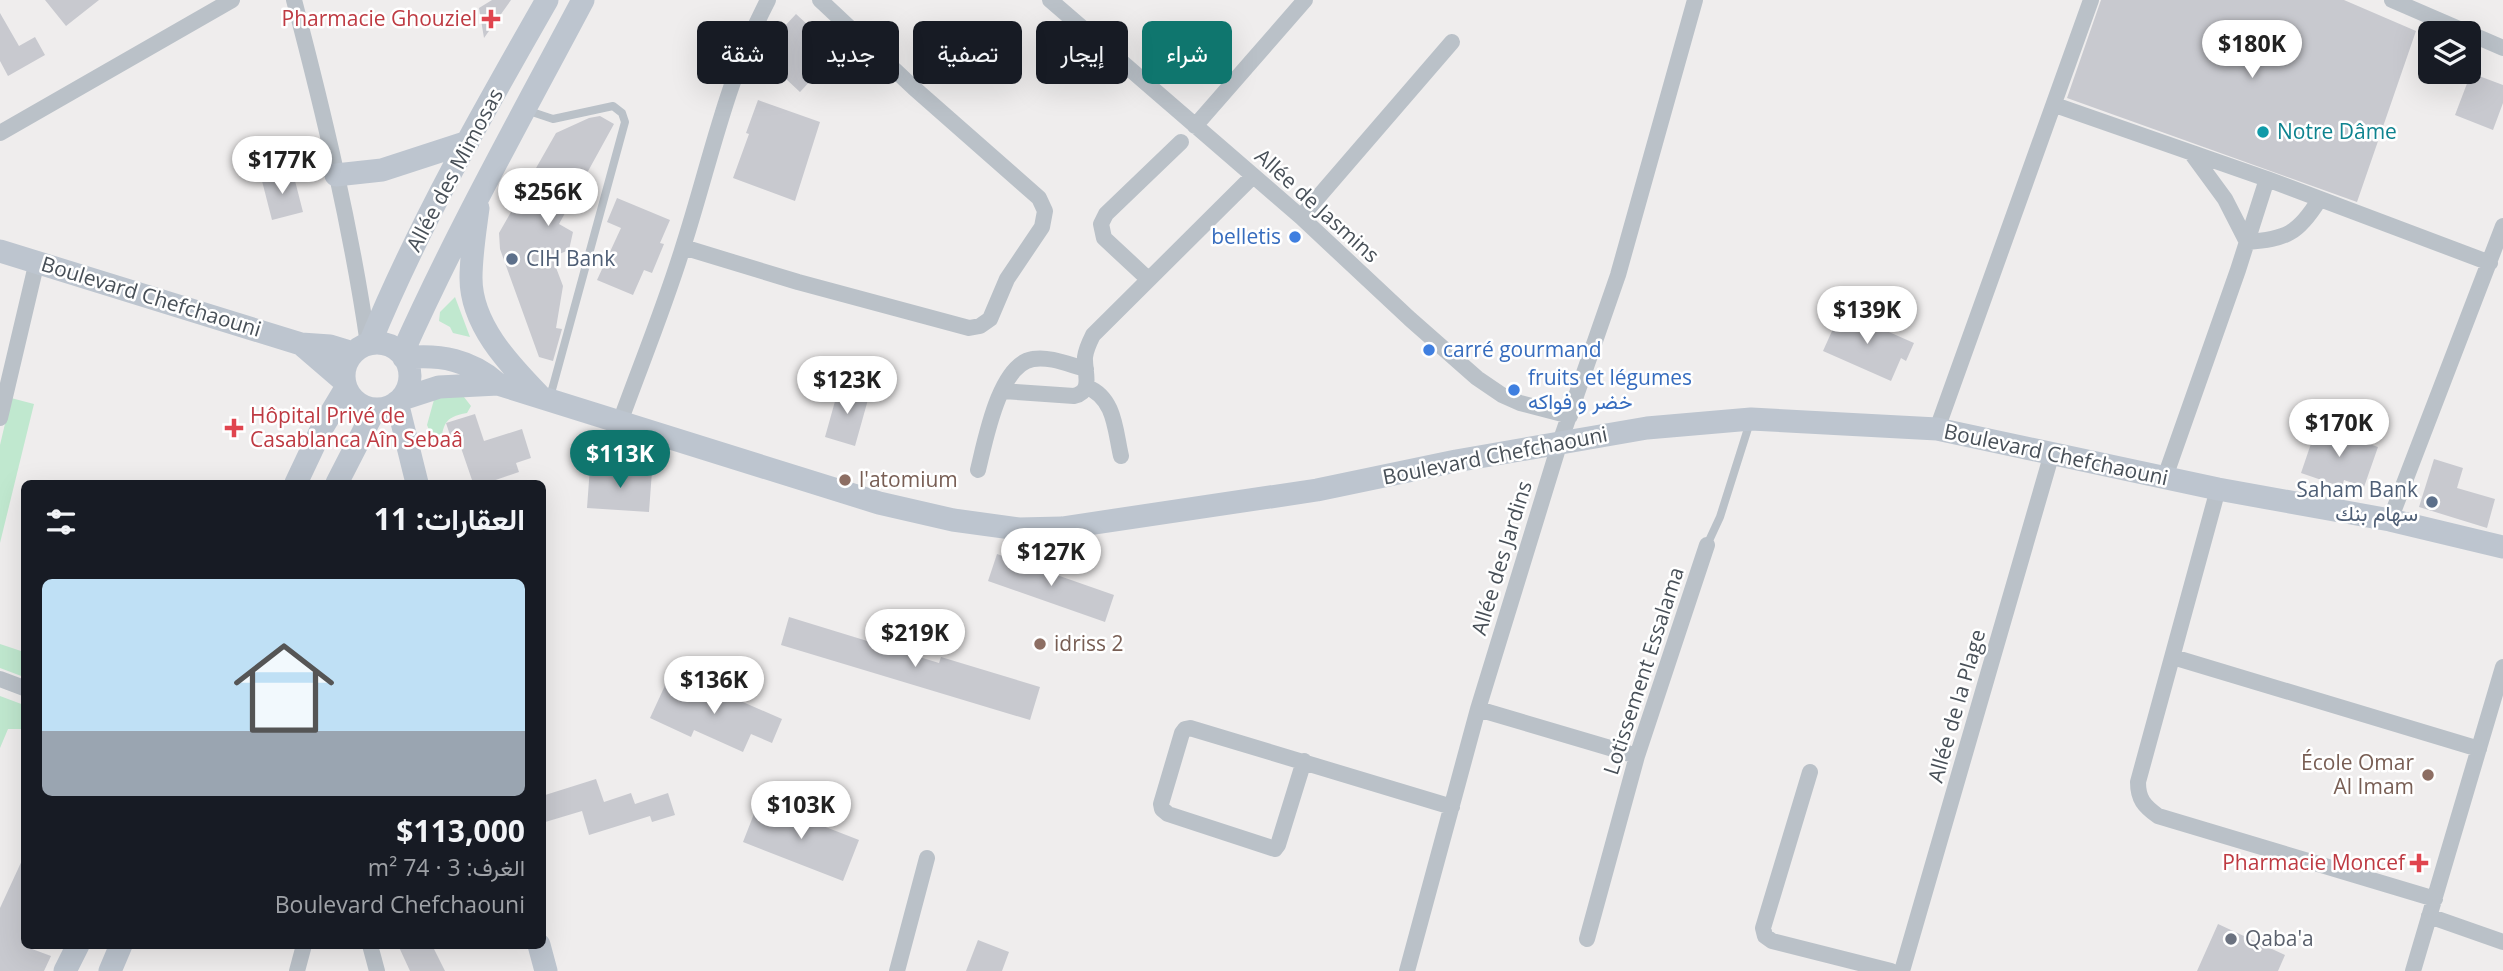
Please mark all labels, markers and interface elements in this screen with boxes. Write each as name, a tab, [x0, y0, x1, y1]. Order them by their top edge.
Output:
place label: Pharmacie Ghouziel	[282, 4, 477, 32]
marker: Pharmacie Ghouziel	[483, 11, 499, 27]
pin: $180K	[2203, 20, 2301, 80]
chip: شقة	[697, 21, 788, 84]
chip: جديد	[802, 21, 899, 84]
chip: تصفية	[913, 21, 1022, 84]
chip: إيجار	[1036, 21, 1128, 84]
chip: شراء	[1142, 21, 1232, 84]
map controls	[2418, 21, 2481, 84]
button: layers	[2418, 21, 2481, 84]
text: $180K	[2218, 27, 2286, 59]
street label: Allée des Mimosas	[399, 83, 509, 256]
place label: Notre Dâme	[2277, 117, 2397, 145]
marker: Notre Dâme	[2255, 124, 2271, 140]
pin: $177K	[233, 136, 331, 196]
street label: Allée de Jasmins	[1250, 142, 1386, 269]
text: $177K	[248, 143, 316, 175]
pin: $256K	[499, 168, 597, 228]
text: $256K	[514, 175, 582, 207]
place label: belletis	[1211, 222, 1281, 250]
marker: belletis	[1287, 229, 1303, 245]
place label: CIH Bank	[526, 244, 615, 272]
street label: Boulevard Chefchaouni	[38, 249, 265, 343]
marker: CIH Bank	[504, 251, 520, 267]
pin: $139K	[1818, 286, 1916, 346]
text: $139K	[1833, 293, 1901, 325]
place label: carré gourmand	[1443, 335, 1601, 363]
marker: carré gourmand	[1421, 342, 1437, 358]
pin: $123K	[798, 356, 896, 416]
text: $123K	[813, 363, 881, 395]
place label: fruits et légumes خضر و فواكه	[1528, 363, 1692, 415]
marker: fruits et légumes خضر و فواكه	[1506, 382, 1522, 398]
pin: $170K	[2290, 400, 2388, 459]
place label: Hôpital Privé de Casablanca Aîn Sebaâ	[250, 401, 463, 453]
text: $170K	[2305, 406, 2373, 438]
street label: Boulevard Chefchaouni	[1942, 417, 2171, 491]
marker: Hôpital Privé de Casablanca Aîn Sebaâ	[224, 418, 244, 438]
street label: Boulevard Chefchaouni	[1380, 419, 1610, 491]
pin: $113K	[571, 430, 669, 490]
text: $113K	[586, 437, 654, 469]
place label: l'atomium	[859, 465, 958, 493]
marker: l'atomium	[837, 472, 853, 488]
place label: Saham Bank سهام بنك	[2296, 475, 2418, 528]
street label: Allée des Jardins	[1464, 477, 1538, 638]
marker: Saham Bank سهام بنك	[2424, 494, 2440, 510]
text: العقارات: 11	[374, 498, 525, 539]
icon: filters	[42, 503, 80, 541]
pin: $127K	[1002, 528, 1100, 588]
text: $127K	[1017, 535, 1085, 567]
street label: Lotissement Essalama	[1596, 563, 1690, 778]
pin: $219K	[866, 610, 964, 669]
text: $219K	[881, 616, 949, 648]
icon: home	[221, 625, 347, 751]
street label: Allée de la Plage	[1921, 626, 1991, 786]
place label: idriss 2	[1054, 629, 1124, 657]
marker: idriss 2	[1032, 636, 1048, 652]
pin: $136K	[665, 656, 763, 716]
text: $136K	[680, 663, 748, 695]
place label: École Omar Al Imam	[2301, 748, 2414, 800]
marker: École Omar Al Imam	[2420, 767, 2436, 783]
pin: $103K	[752, 782, 850, 841]
text: $103K	[767, 788, 835, 820]
text: $113,000	[396, 810, 525, 851]
place label: Pharmacie Moncef	[2222, 848, 2407, 876]
text: الغرف: 3 · 74 m²	[368, 851, 525, 883]
marker: Pharmacie Moncef	[2411, 855, 2427, 871]
text: Boulevard Chefchaouni	[275, 888, 525, 920]
place label: Qaba'a	[2245, 924, 2314, 952]
marker: Qaba'a	[2223, 931, 2239, 947]

